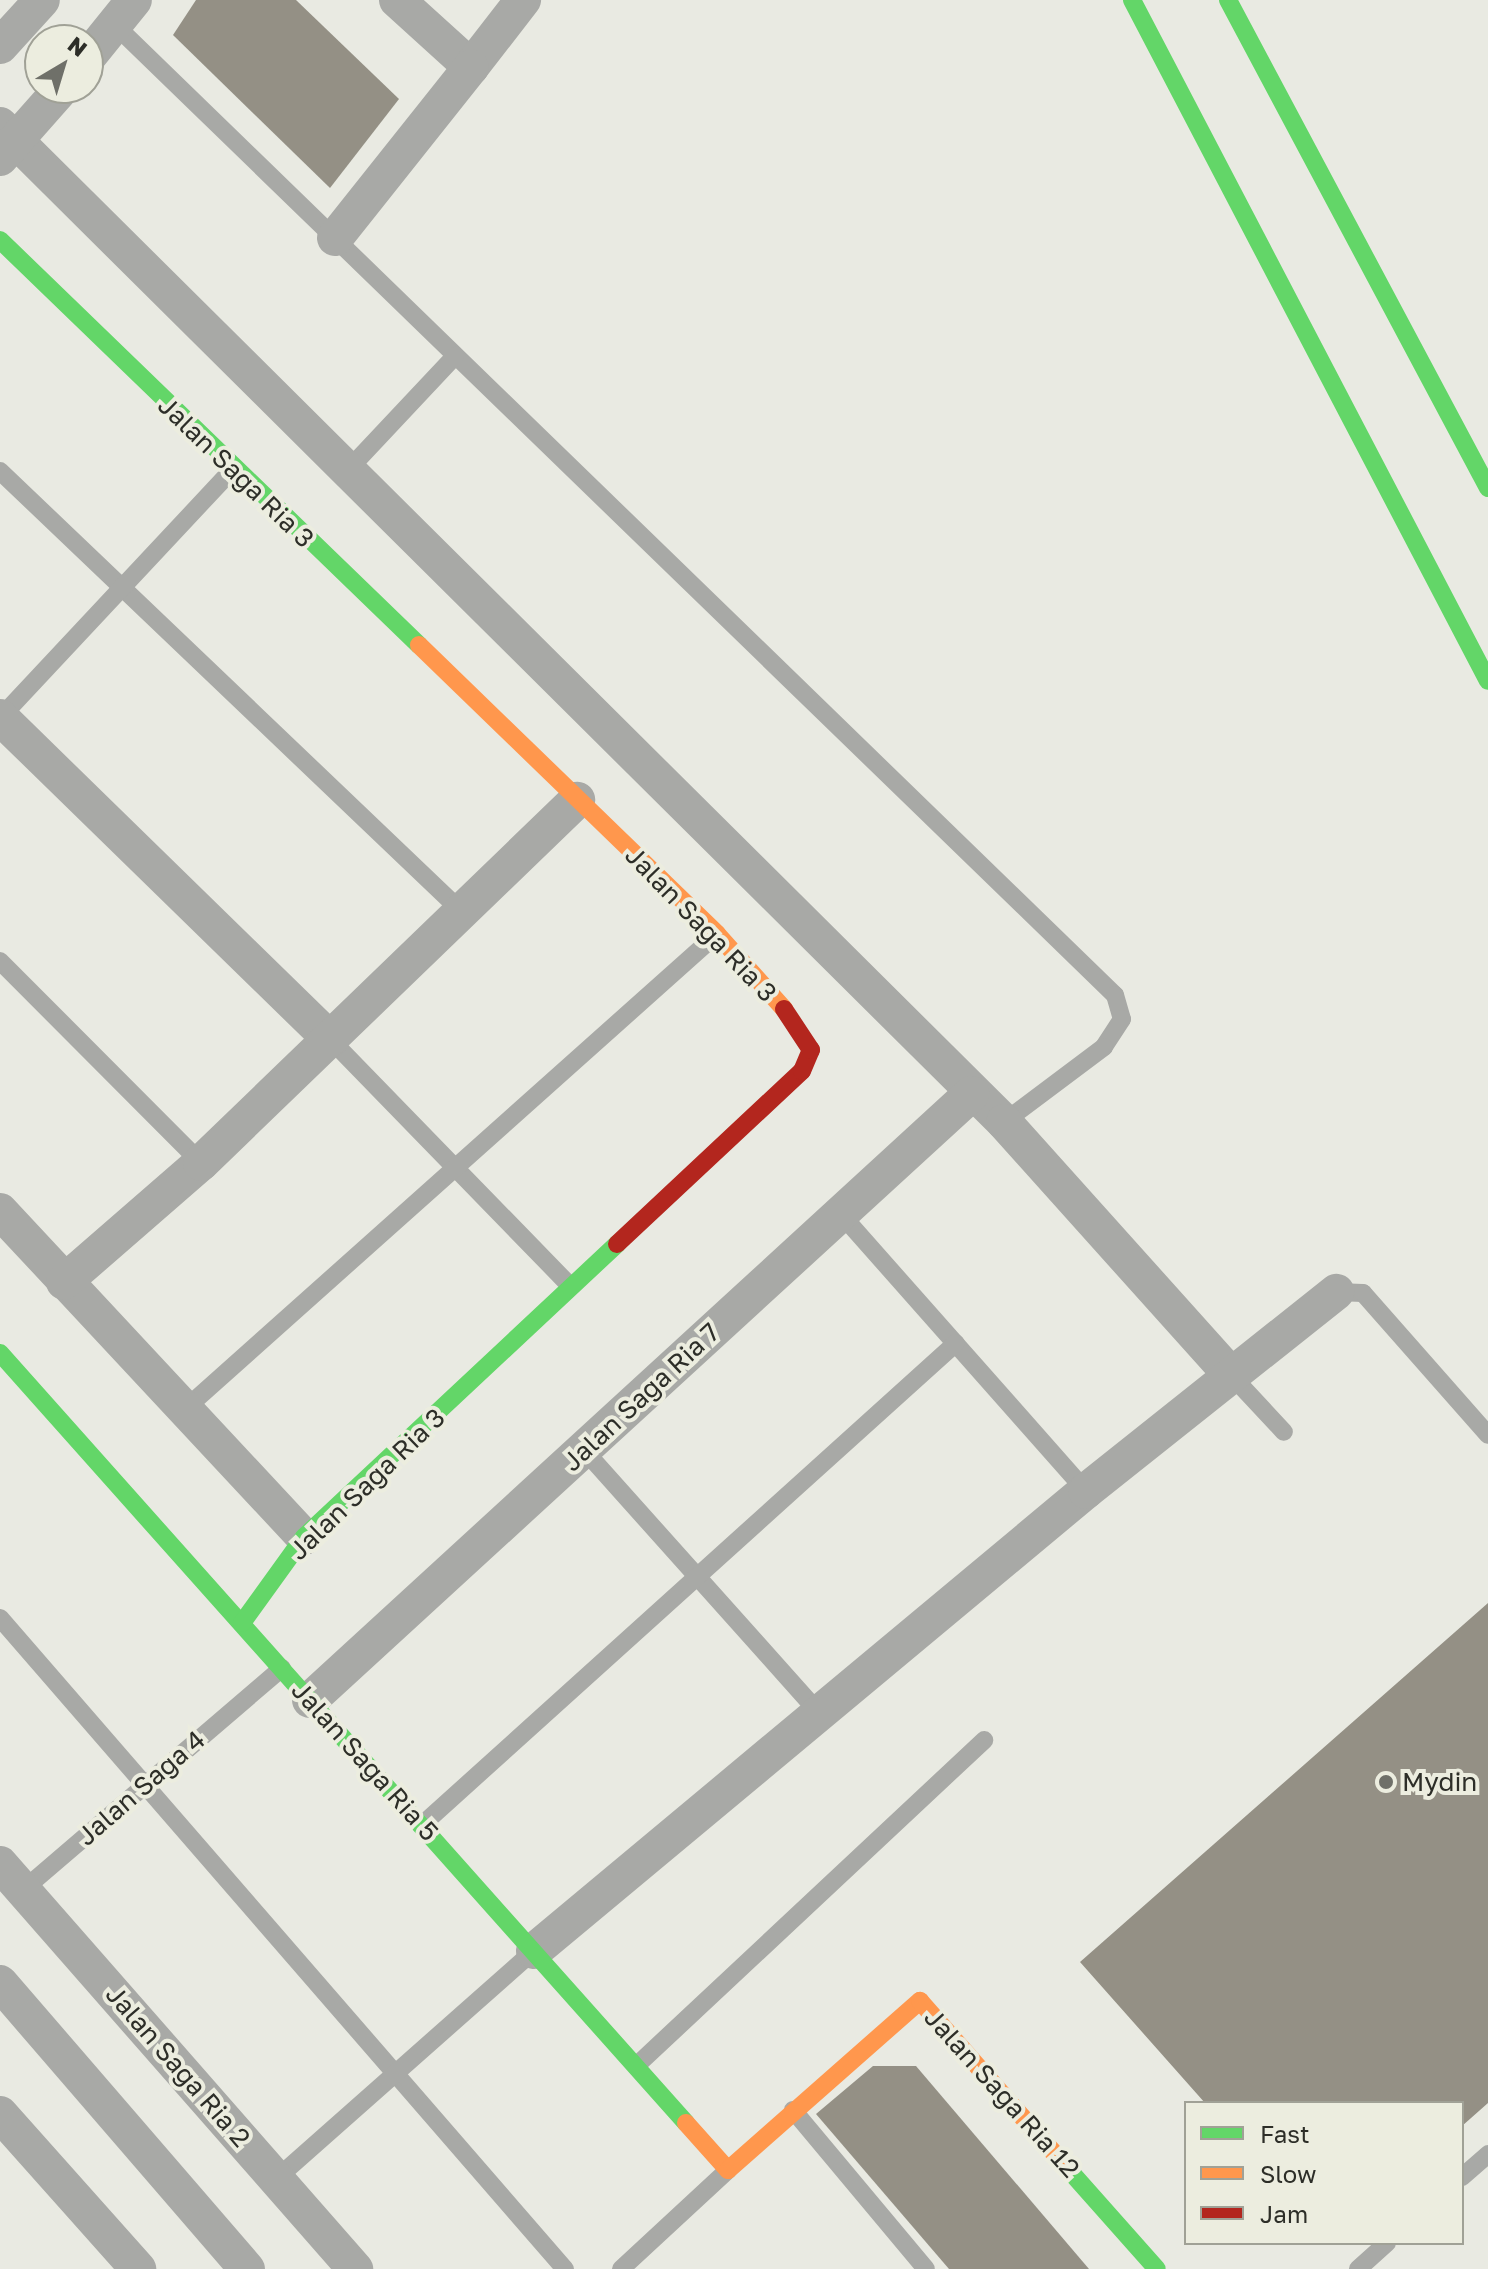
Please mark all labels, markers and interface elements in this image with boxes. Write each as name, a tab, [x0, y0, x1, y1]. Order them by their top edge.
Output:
north arrow	[24, 24, 104, 104]
text: N	[63, 30, 93, 62]
street label: Jalan Saga Ria 3	[152, 390, 320, 554]
street label: Jalan Saga Ria 3	[619, 840, 783, 1008]
street label: Jalan Saga Ria 7	[556, 1316, 726, 1478]
street label: Jalan Saga Ria 3	[283, 1402, 451, 1566]
street label: Jalan Saga Ria 5	[285, 1675, 445, 1847]
street label: Jalan Saga 4	[71, 1724, 211, 1852]
place label: Mydin	[1402, 1766, 1477, 1798]
marker: Mydin	[1377, 1773, 1395, 1791]
street label: Jalan Saga Ria 2	[99, 1979, 257, 2153]
street label: Jalan Saga Ria 12	[918, 2002, 1086, 2184]
legend	[1184, 2101, 1464, 2245]
text: Fast	[1260, 2119, 1310, 2148]
text: Slow	[1260, 2159, 1316, 2188]
text: Jam	[1260, 2199, 1308, 2228]

